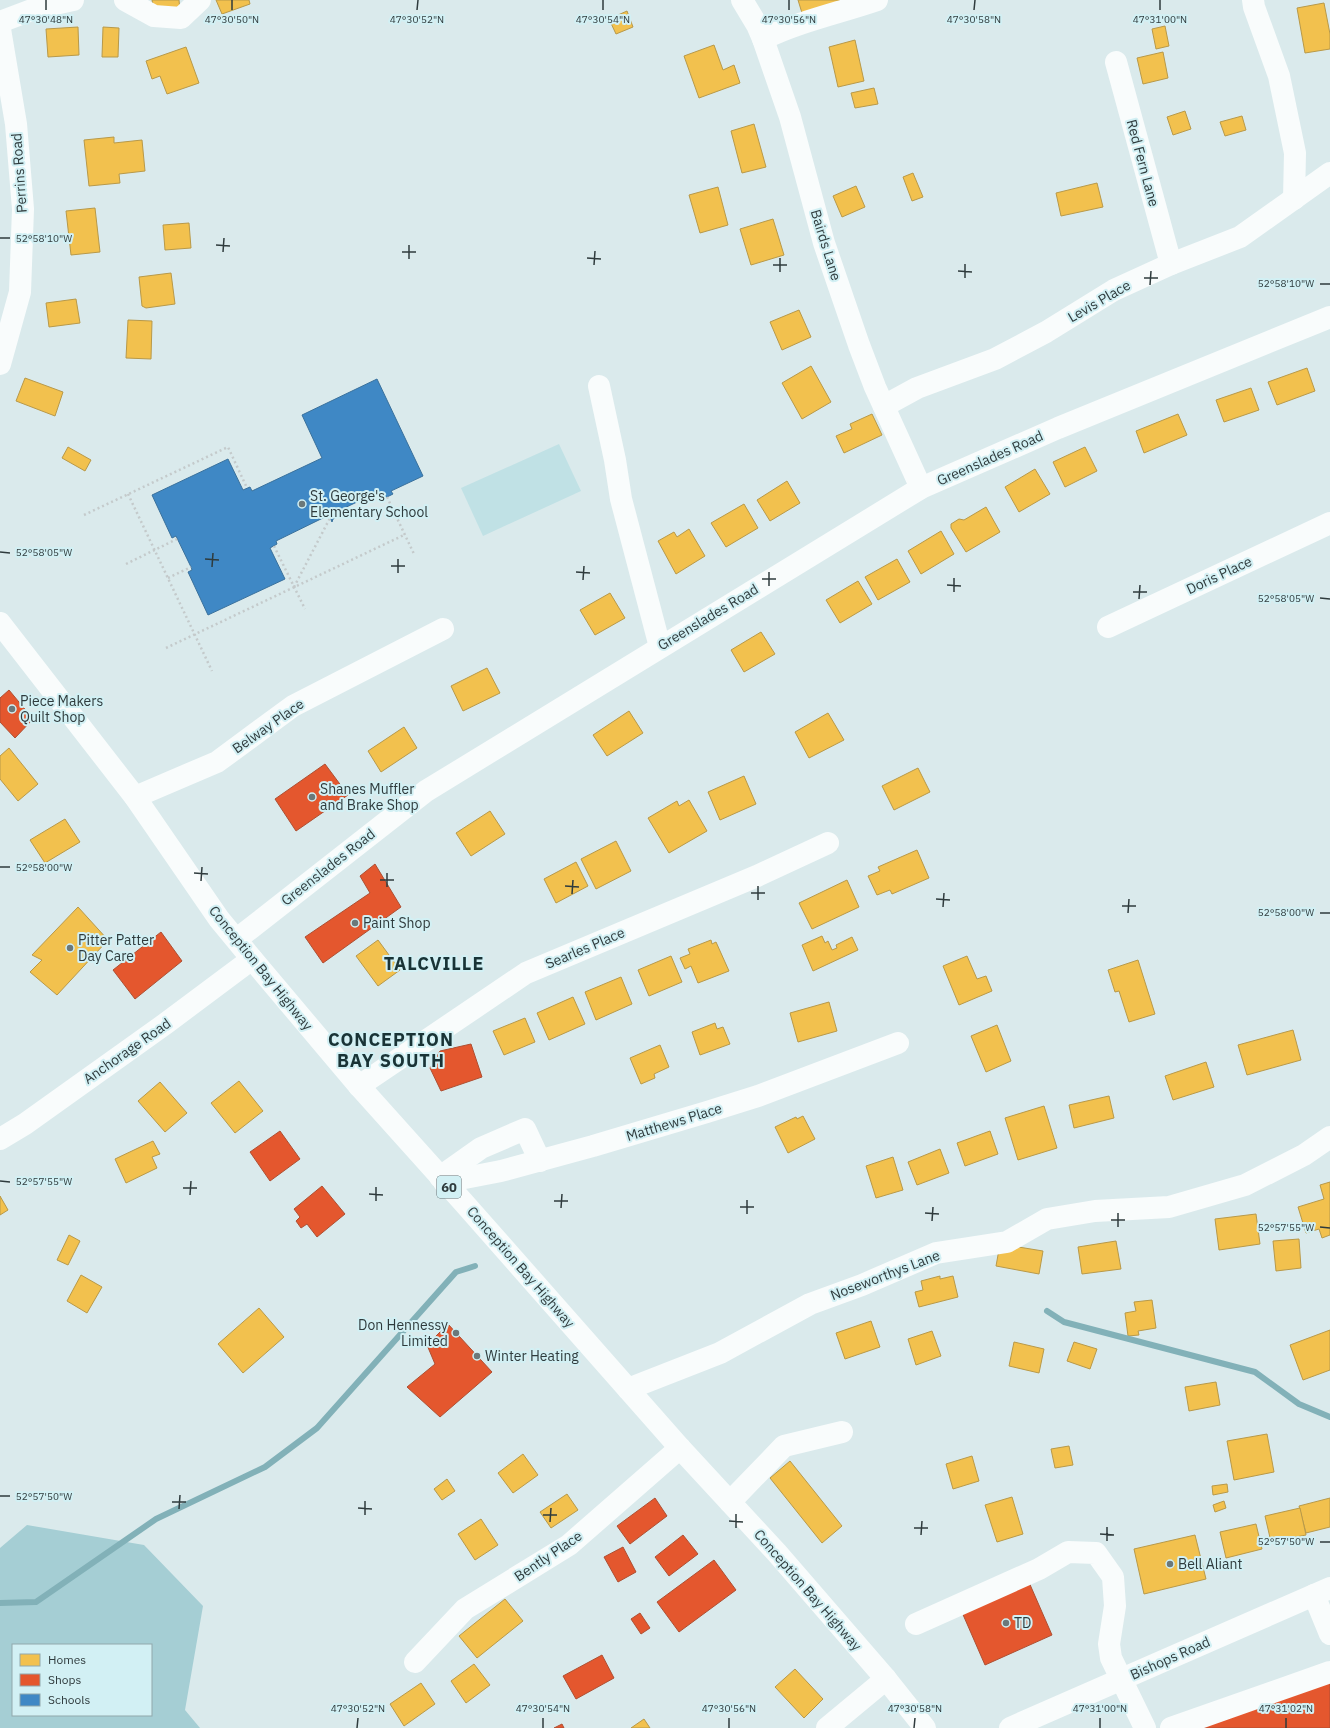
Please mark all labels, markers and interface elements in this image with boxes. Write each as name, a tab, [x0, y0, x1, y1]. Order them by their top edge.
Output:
text: 47°30'48"N	[19, 13, 73, 26]
text: 47°30'50"N	[205, 13, 259, 26]
text: 47°30'52"N	[390, 13, 444, 26]
text: 47°30'54"N	[576, 13, 630, 26]
text: 47°30'56"N	[762, 13, 816, 26]
text: 47°30'58"N	[947, 13, 1001, 26]
text: 47°31'00"N	[1133, 13, 1187, 26]
street label: Red Fern Lane	[1123, 117, 1163, 209]
street label: Perrins Road	[7, 133, 31, 213]
street label: Bairds Lane	[807, 207, 845, 283]
text: 52°58'10"W	[16, 232, 72, 245]
street label: Levis Place	[1064, 276, 1134, 326]
text: 52°58'10"W	[1258, 277, 1314, 290]
street label: Greenslades Road	[934, 427, 1046, 489]
place label: St. George's Elementary School	[310, 487, 428, 521]
marker: St. George's Elementary School	[297, 499, 307, 509]
text: 52°58'05"W	[16, 546, 72, 559]
street label: Doris Place	[1183, 552, 1255, 598]
street label: Greenslades Road	[654, 580, 762, 654]
text: 52°58'05"W	[1258, 592, 1314, 605]
place label: Piece Makers Quilt Shop	[20, 692, 103, 726]
street label: Belway Place	[229, 695, 308, 757]
marker: Piece Makers Quilt Shop	[7, 704, 17, 714]
place label: Shanes Muffler and Brake Shop	[320, 780, 419, 814]
marker: Shanes Muffler and Brake Shop	[307, 792, 317, 802]
street label: Greenslades Road	[277, 825, 379, 909]
text: 52°58'00"W	[16, 861, 72, 874]
street label: Conception Bay Highway	[205, 902, 317, 1034]
text: 52°58'00"W	[1258, 906, 1314, 919]
place label: Paint Shop	[363, 914, 431, 932]
marker: Paint Shop	[350, 918, 360, 928]
street label: Searles Place	[543, 923, 628, 973]
place label: Pitter Patter Day Care	[78, 931, 154, 965]
marker: Pitter Patter Day Care	[65, 943, 75, 953]
district label: TALCVILLE	[384, 952, 484, 975]
street label: Anchorage Road	[80, 1014, 174, 1088]
district label: CONCEPTION BAY SOUTH	[328, 1028, 454, 1072]
street label: Matthews Place	[624, 1099, 724, 1145]
text: 52°57'55"W	[16, 1175, 72, 1188]
road number: 60	[437, 1176, 461, 1198]
street label: Conception Bay Highway	[463, 1203, 579, 1331]
text: 52°57'55"W	[1258, 1221, 1314, 1234]
street label: Noseworthys Lane	[828, 1246, 943, 1304]
place label: Don Hennessy Limited	[358, 1316, 448, 1350]
marker: Don Hennessy Limited	[451, 1328, 461, 1338]
place label: Winter Heating	[485, 1347, 579, 1365]
marker: Winter Heating	[472, 1351, 482, 1361]
text: 52°57'50"W	[16, 1490, 72, 1503]
street label: Conception Bay Highway	[750, 1526, 866, 1654]
street label: Bently Place	[511, 1527, 586, 1585]
text: 52°57'50"W	[1258, 1535, 1314, 1548]
place label: Bell Aliant	[1178, 1555, 1242, 1573]
marker: Bell Aliant	[1165, 1559, 1175, 1569]
place label: TD	[1014, 1614, 1031, 1632]
marker: TD	[1001, 1618, 1011, 1628]
street label: Bishops Road	[1127, 1632, 1213, 1684]
legend	[12, 1644, 152, 1716]
text: Homes	[48, 1652, 86, 1667]
text: Shops	[48, 1672, 81, 1687]
text: Schools	[48, 1692, 91, 1707]
text: 47°30'52"N	[331, 1702, 385, 1715]
text: 47°30'54"N	[516, 1702, 570, 1715]
text: 47°30'56"N	[702, 1702, 756, 1715]
text: 47°30'58"N	[888, 1702, 942, 1715]
text: 47°31'00"N	[1073, 1702, 1127, 1715]
text: 47°31'02"N	[1259, 1702, 1313, 1715]

